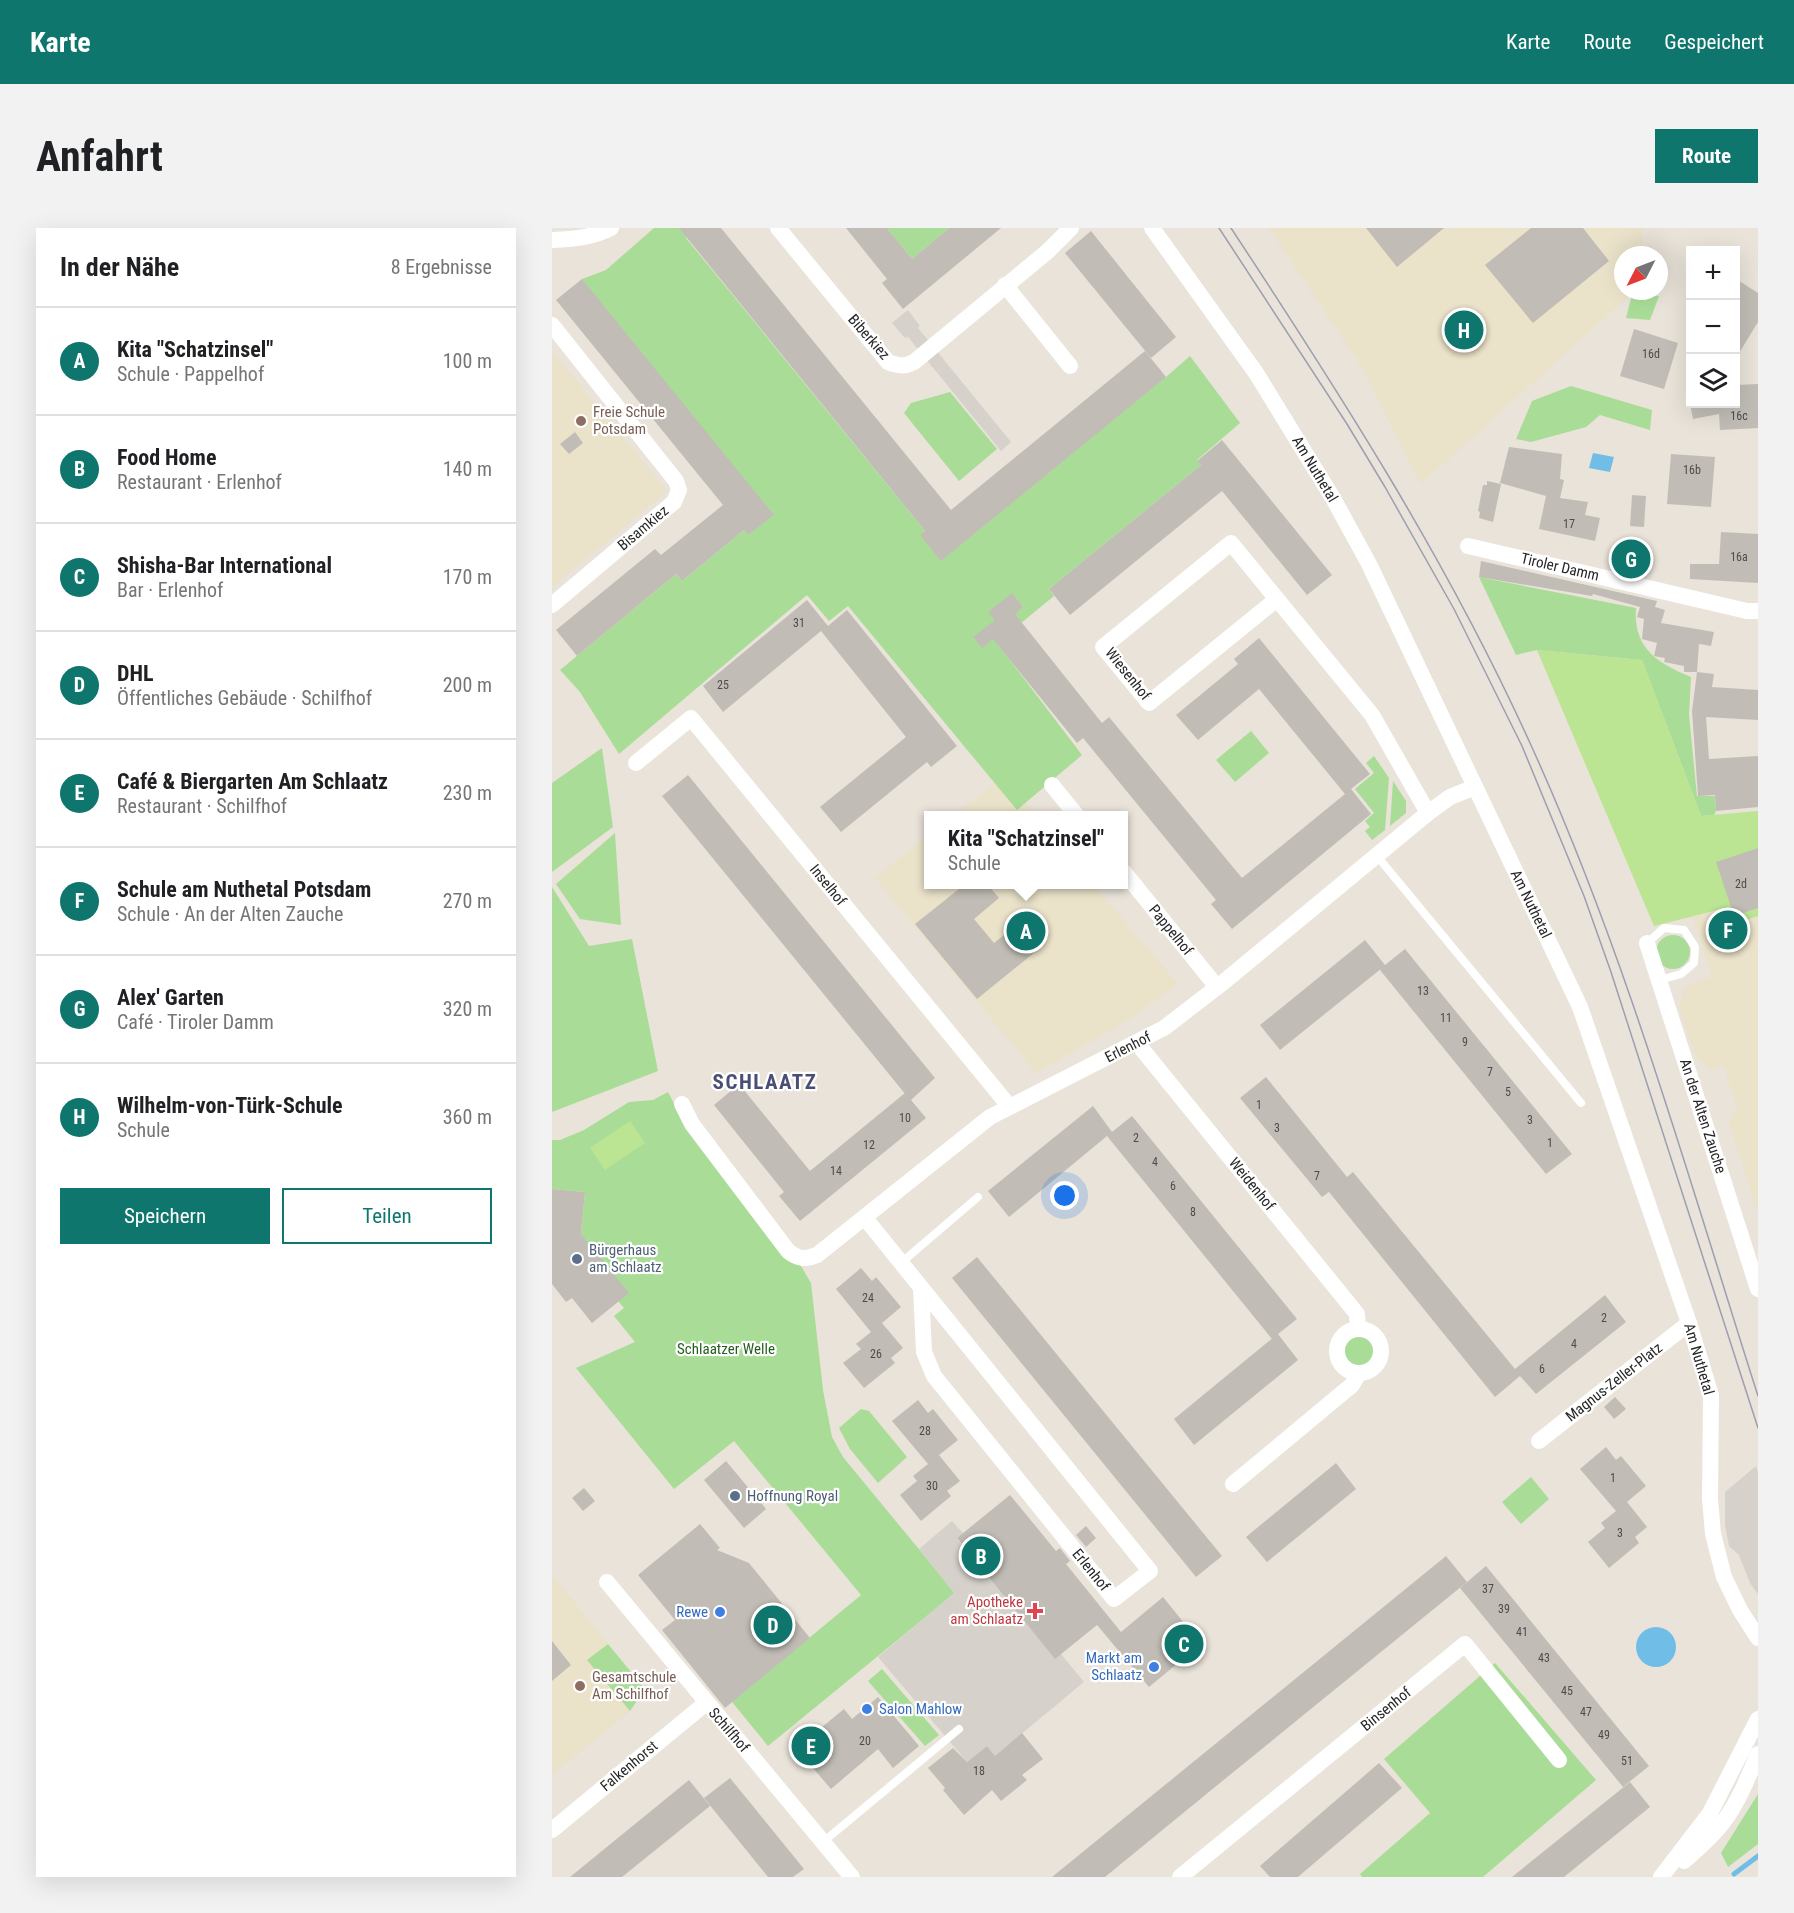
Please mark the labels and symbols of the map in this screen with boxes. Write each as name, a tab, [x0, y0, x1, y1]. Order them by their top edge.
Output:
north arrow	[1614, 246, 1668, 300]
pin: H	[1444, 308, 1484, 352]
street label: Biberkiez	[844, 311, 894, 363]
house number: 16d	[1642, 347, 1660, 361]
place label: Freie Schule Potsdam	[593, 403, 665, 438]
house number: 16c	[1730, 409, 1748, 423]
marker: Freie Schule Potsdam	[574, 414, 588, 428]
street label: Am Nuthetal	[1288, 433, 1342, 505]
house number: 16b	[1683, 463, 1701, 477]
street label: Bisamkiez	[614, 502, 672, 554]
house number: 17	[1563, 517, 1575, 531]
pin: G	[1612, 536, 1650, 582]
street label: Tiroler Damm	[1519, 549, 1601, 585]
house number: 16a	[1730, 550, 1748, 564]
house number: 31	[793, 616, 805, 630]
street label: Wiesenhof	[1101, 644, 1155, 704]
house number: 25	[717, 678, 729, 692]
street label: Inselhof	[806, 861, 850, 909]
street label: Am Nuthetal	[1507, 867, 1555, 941]
house number: 2d	[1735, 877, 1747, 891]
street label: Pappelhof	[1145, 901, 1197, 959]
pin: A	[1006, 908, 1046, 954]
pin: F	[1708, 908, 1748, 952]
house number: 13	[1417, 984, 1429, 998]
house number: 11	[1440, 1011, 1452, 1025]
street label: Erlenhof	[1102, 1028, 1154, 1066]
house number: 9	[1462, 1035, 1468, 1049]
street label: An der Alten Zauche	[1676, 1056, 1730, 1176]
house number: 7	[1487, 1065, 1493, 1079]
district label: SCHLAATZ	[713, 1070, 817, 1094]
house number: 5	[1505, 1085, 1511, 1099]
house number: 1	[1256, 1098, 1262, 1112]
house number: 10	[899, 1111, 911, 1125]
house number: 3	[1527, 1113, 1533, 1127]
house number: 3	[1274, 1121, 1280, 1135]
house number: 2	[1133, 1131, 1139, 1145]
house number: 1	[1547, 1136, 1553, 1150]
house number: 12	[863, 1138, 875, 1152]
street label: Weidenhof	[1225, 1154, 1279, 1214]
house number: 4	[1152, 1155, 1158, 1169]
house number: 14	[830, 1164, 842, 1178]
house number: 7	[1314, 1169, 1320, 1183]
house number: 6	[1170, 1179, 1176, 1193]
your location	[1050, 1181, 1079, 1210]
house number: 8	[1190, 1205, 1196, 1219]
place label: Bürgerhaus am Schlaatz	[589, 1241, 662, 1276]
marker: Bürgerhaus am Schlaatz	[570, 1252, 584, 1266]
house number: 24	[862, 1291, 874, 1305]
house number: 2	[1601, 1311, 1607, 1325]
street label: Am Nuthetal	[1680, 1321, 1718, 1397]
house number: 4	[1571, 1337, 1577, 1351]
street label: Magnus-Zeller-Platz	[1562, 1339, 1666, 1425]
park label: Schlaatzer Welle	[677, 1340, 775, 1358]
house number: 26	[870, 1347, 882, 1361]
house number: 6	[1539, 1362, 1545, 1376]
house number: 28	[919, 1424, 931, 1438]
house number: 1	[1610, 1471, 1616, 1485]
house number: 30	[926, 1479, 938, 1493]
place label: Hoffnung Royal	[747, 1487, 838, 1505]
marker: Hoffnung Royal	[728, 1489, 742, 1503]
house number: 3	[1617, 1526, 1623, 1540]
pin: B	[962, 1534, 1000, 1578]
street label: Erlenhof	[1068, 1545, 1114, 1595]
house number: 37	[1482, 1582, 1494, 1596]
place label: Apotheke am Schlaatz	[950, 1593, 1023, 1628]
pin: D	[754, 1602, 792, 1648]
house number: 39	[1498, 1602, 1510, 1616]
place label: Rewe	[676, 1603, 708, 1621]
marker: Apotheke am Schlaatz	[1028, 1604, 1042, 1618]
marker: Rewe	[713, 1605, 727, 1619]
pin: C	[1164, 1622, 1204, 1666]
house number: 41	[1516, 1625, 1528, 1639]
place label: Markt am Schlaatz	[1086, 1649, 1142, 1684]
house number: 43	[1538, 1651, 1550, 1665]
marker: Markt am Schlaatz	[1147, 1660, 1161, 1674]
place label: Gesamtschule Am Schilfhof	[592, 1668, 676, 1703]
marker: Gesamtschule Am Schilfhof	[573, 1679, 587, 1693]
street label: Binsenhof	[1357, 1683, 1415, 1735]
house number: 45	[1561, 1684, 1573, 1698]
place label: Salon Mahlow	[879, 1700, 962, 1718]
marker: Salon Mahlow	[860, 1702, 874, 1716]
street label: Schilfhof	[705, 1704, 753, 1756]
house number: 47	[1580, 1705, 1592, 1719]
pin: E	[792, 1724, 830, 1768]
house number: 49	[1598, 1728, 1610, 1742]
house number: 20	[859, 1734, 871, 1748]
street label: Falkenhorst	[597, 1737, 661, 1795]
house number: 51	[1621, 1754, 1633, 1768]
house number: 18	[973, 1764, 985, 1778]

